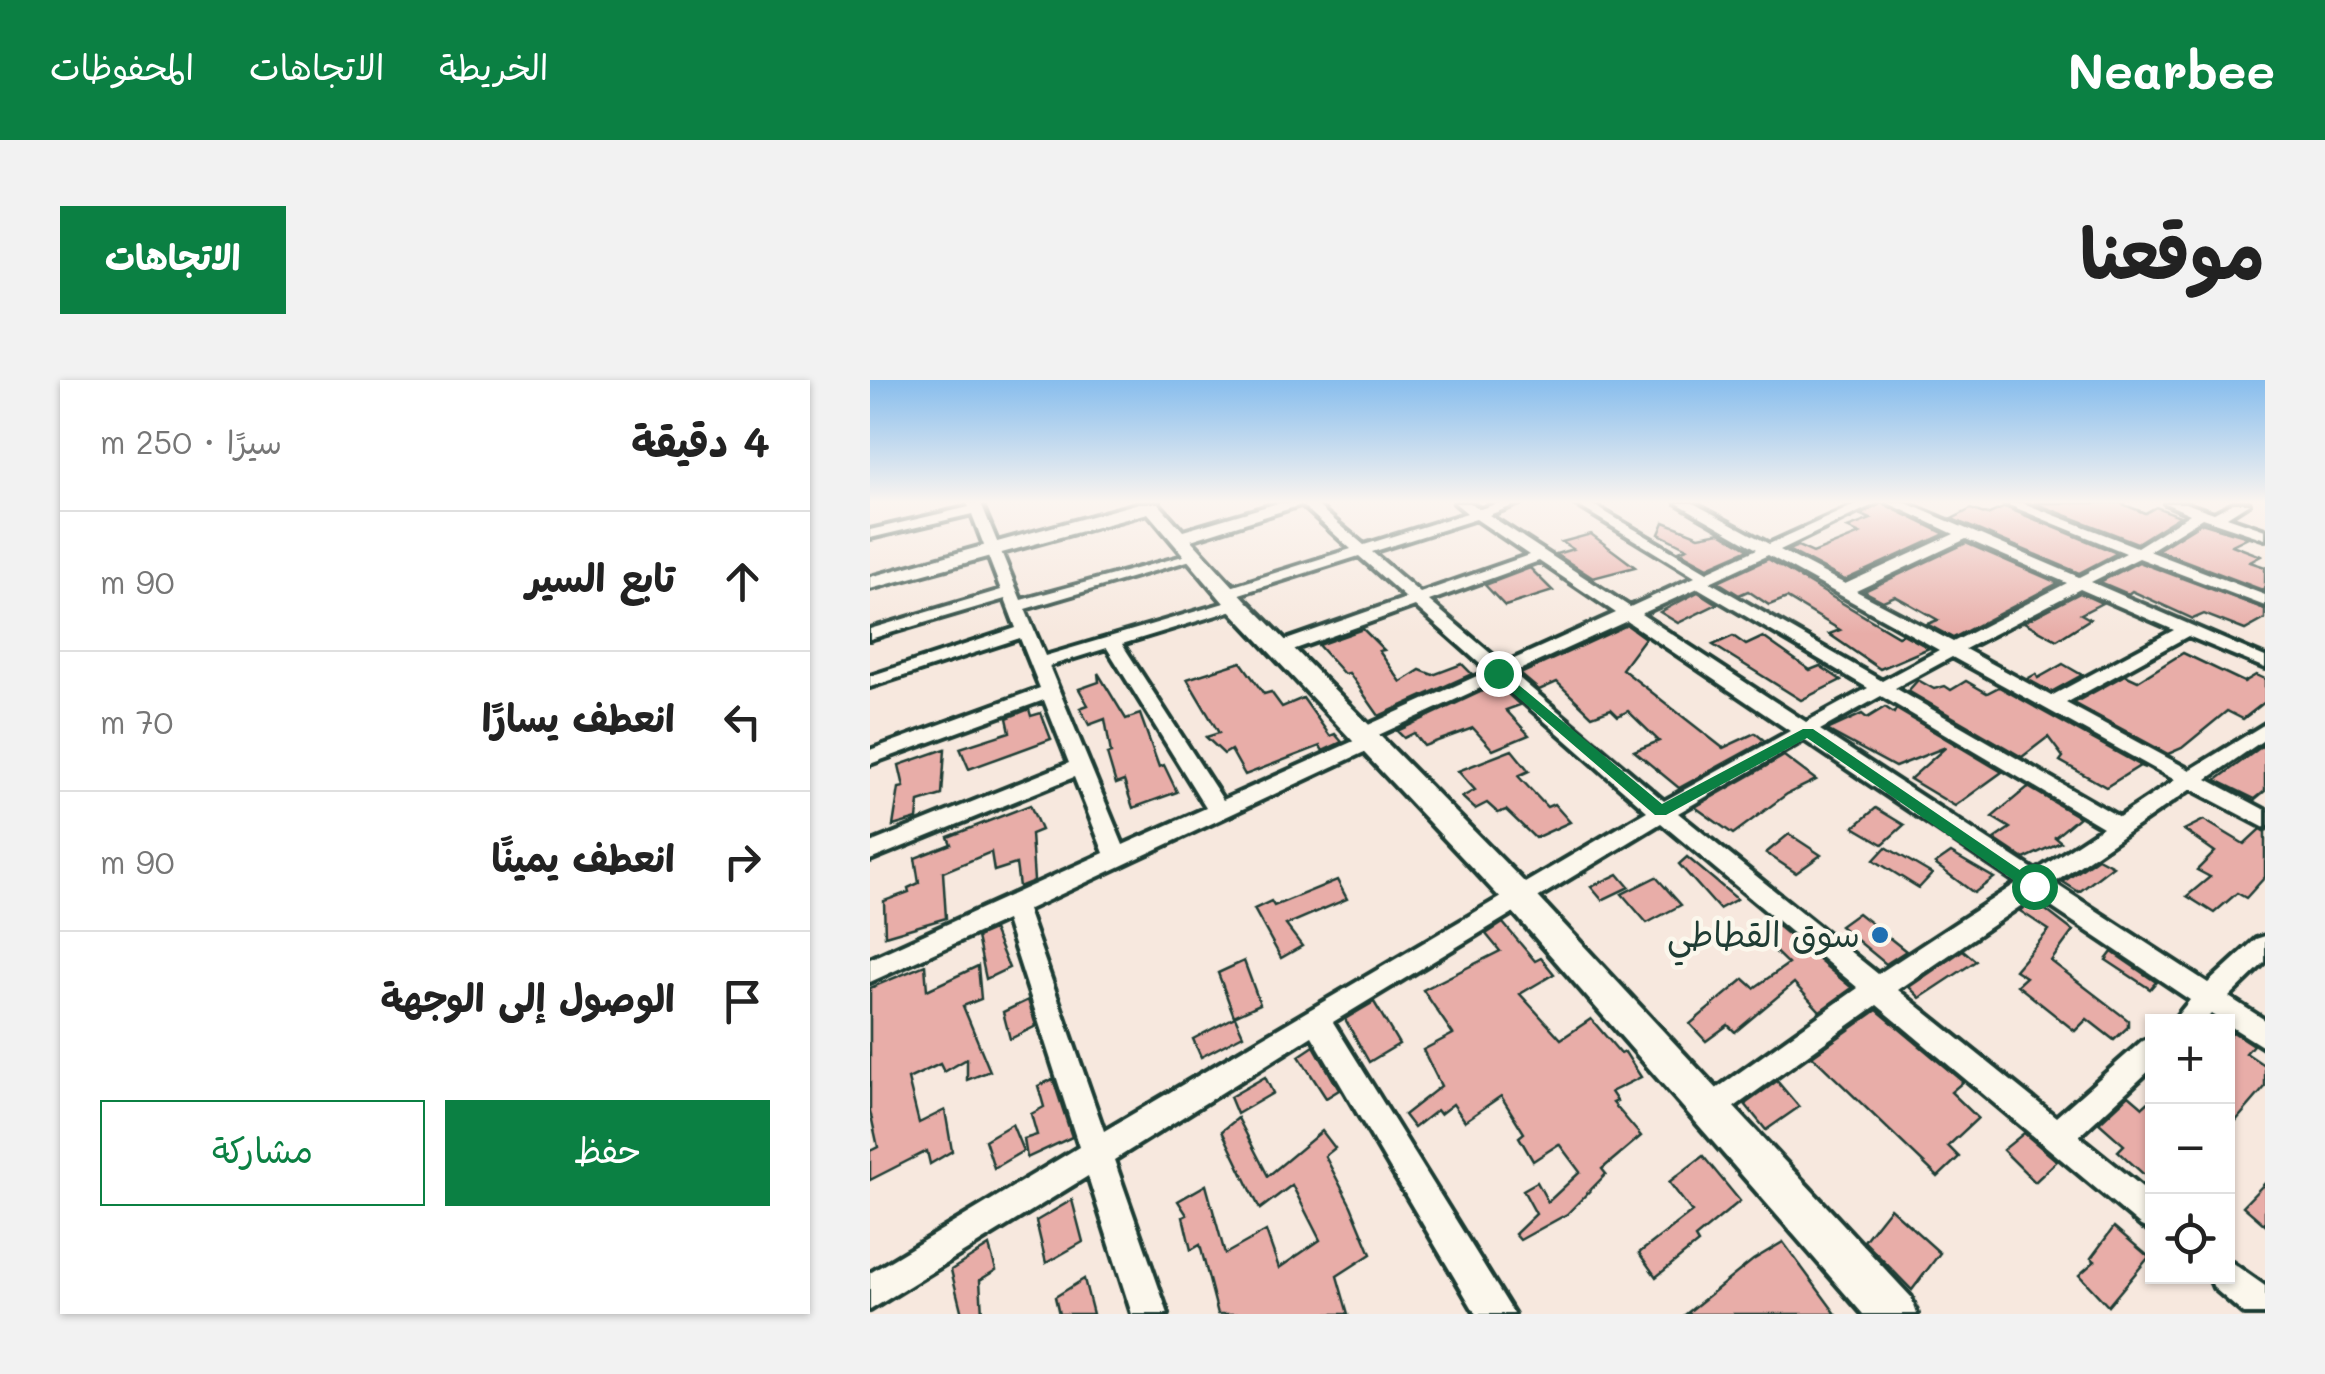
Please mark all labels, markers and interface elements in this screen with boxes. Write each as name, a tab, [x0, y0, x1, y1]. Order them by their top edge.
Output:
text: Nearbee	[2068, 39, 2275, 101]
text: المحفوظات	[50, 43, 194, 89]
text: الاتجاهات	[249, 43, 384, 89]
text: الخريطة	[439, 43, 548, 89]
text: موقعنا	[2080, 205, 2265, 297]
button: الاتجاهات	[60, 206, 286, 314]
text: 4 دقيقة	[631, 413, 770, 468]
text: سيرًا · 250 m	[100, 420, 282, 462]
text: تابع السير	[526, 552, 675, 602]
icon: ahead	[715, 554, 770, 609]
text: 90 m	[100, 560, 174, 602]
route end	[1476, 651, 1522, 697]
text: انعطف يسارًا	[482, 692, 675, 742]
icon: left	[715, 694, 770, 749]
text: 70 m	[100, 700, 173, 742]
text: انعطف يمينًا	[492, 832, 675, 882]
icon: right	[715, 834, 770, 889]
text: 90 m	[100, 840, 174, 882]
route start	[2012, 864, 2058, 910]
place label: سوق القطاطي	[1667, 910, 1860, 966]
marker: سوق القطاطي	[1869, 924, 1891, 946]
text: الوصول إلى الوجهة	[380, 972, 675, 1022]
icon: arrive	[715, 974, 770, 1029]
map controls	[2145, 1014, 2235, 1284]
button: +	[2145, 1014, 2235, 1104]
button: مشاركة	[100, 1100, 425, 1206]
button: حفظ	[445, 1100, 770, 1206]
button: −	[2145, 1104, 2235, 1194]
button: locate	[2145, 1194, 2235, 1284]

